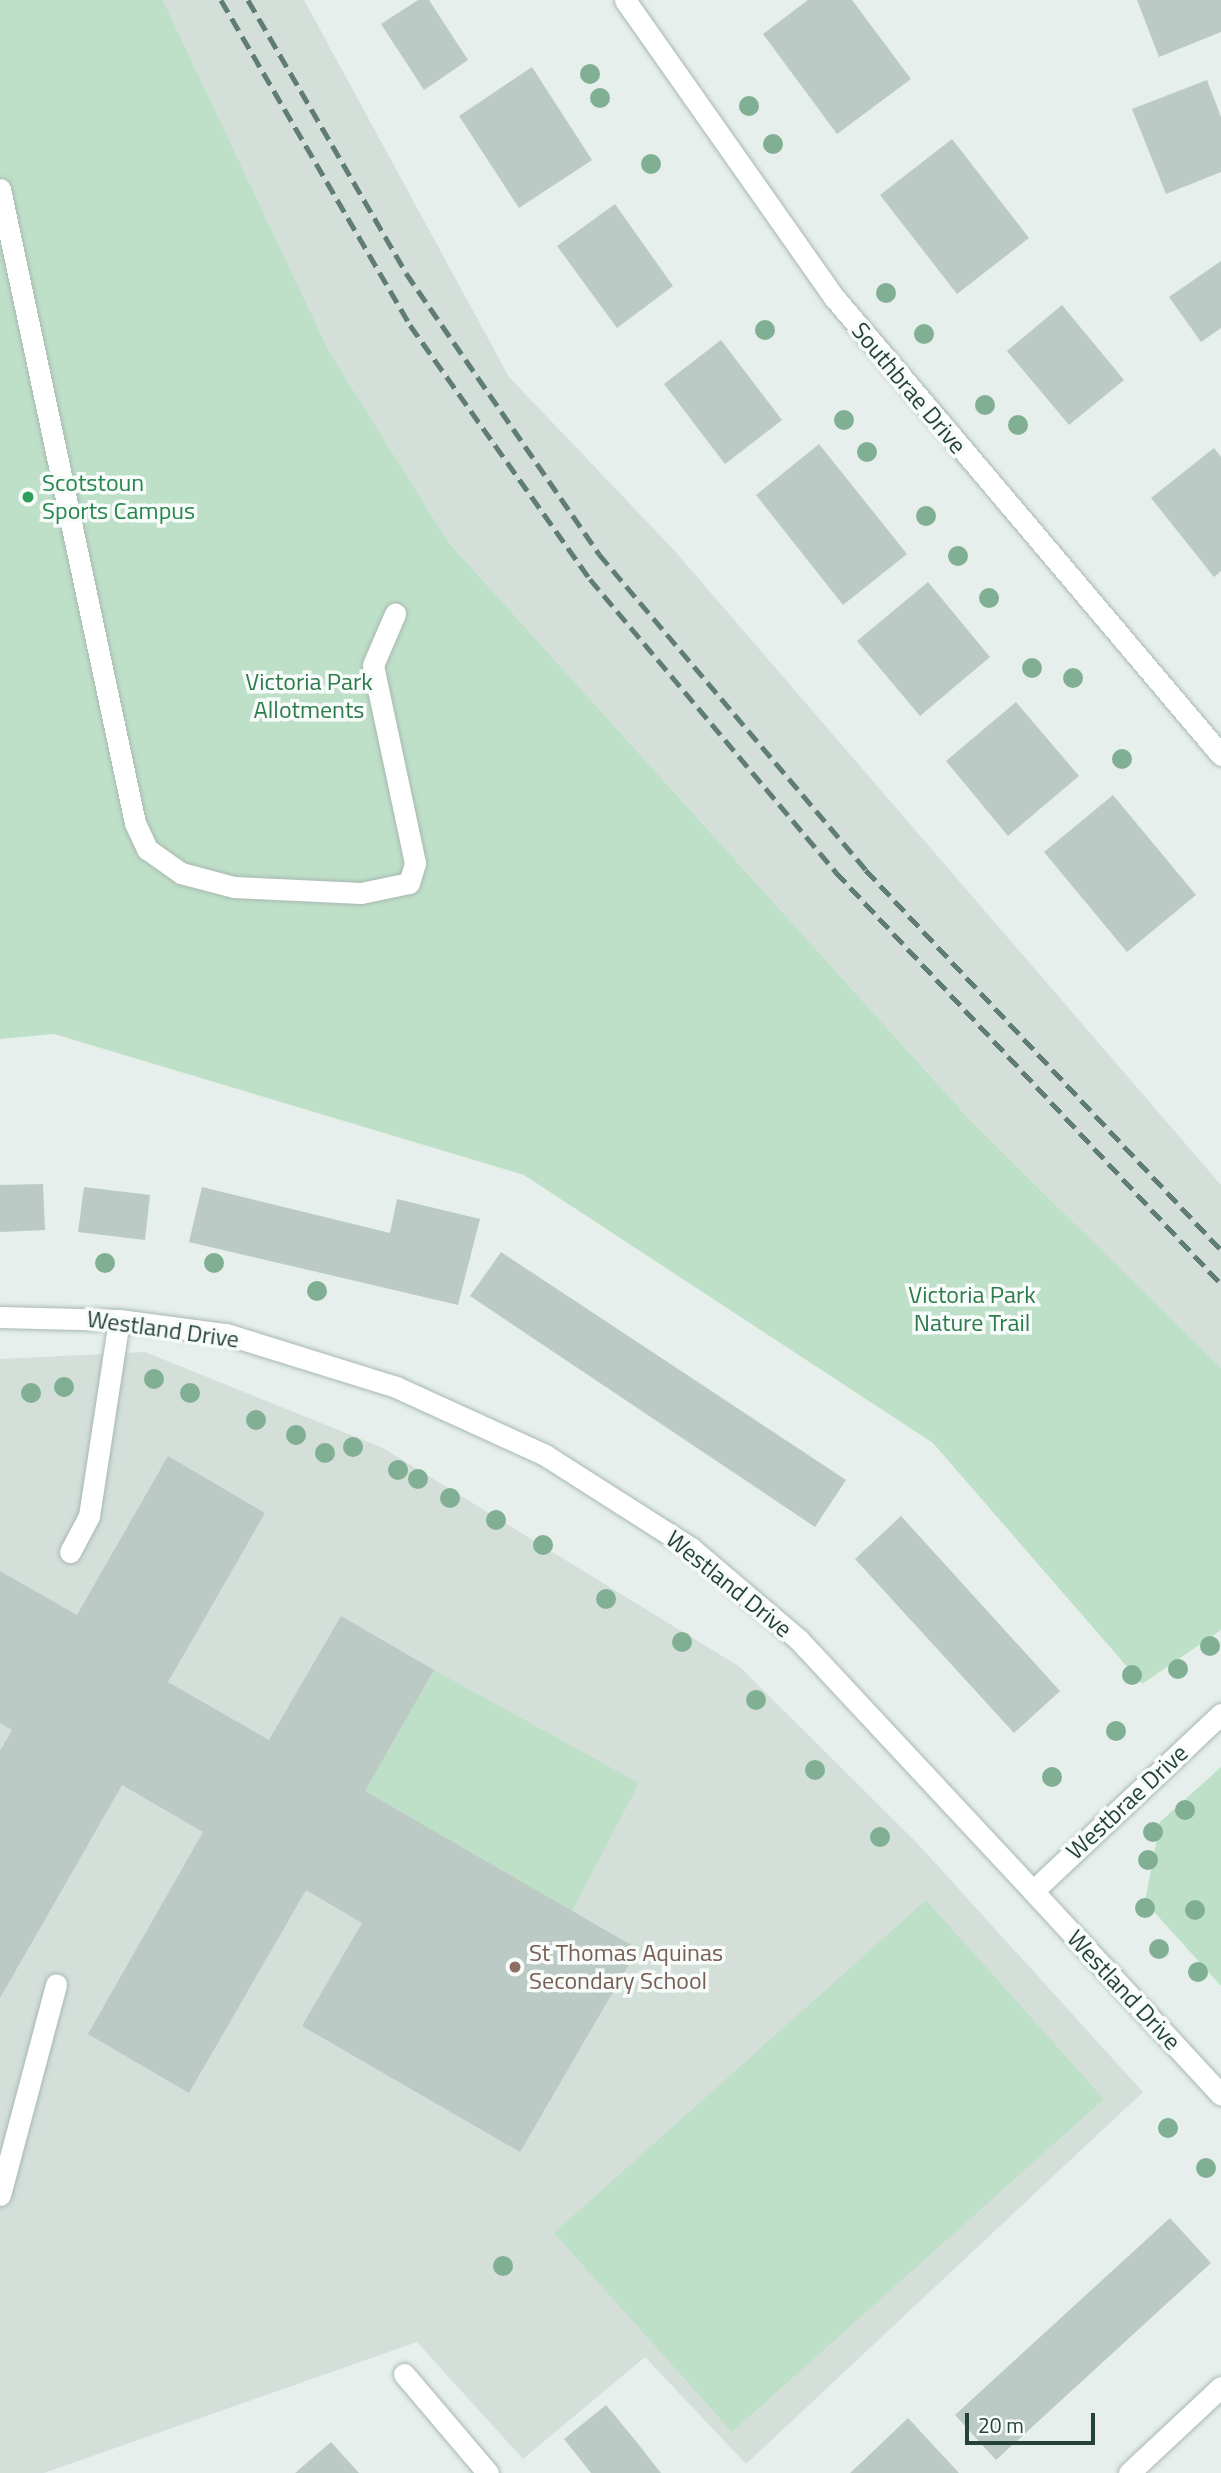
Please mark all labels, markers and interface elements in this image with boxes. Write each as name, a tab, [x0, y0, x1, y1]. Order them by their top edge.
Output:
street label: Southbrae Drive	[846, 316, 972, 460]
place label: Scotstoun Sports Campus	[42, 469, 195, 525]
marker: Scotstoun Sports Campus	[20, 489, 36, 505]
park label: Victoria Park Allotments	[245, 668, 373, 724]
park label: Victoria Park Nature Trail	[908, 1281, 1036, 1337]
street label: Westland Drive	[85, 1304, 241, 1354]
street label: Westland Drive	[660, 1525, 798, 1643]
street label: Westbrae Drive	[1060, 1739, 1194, 1865]
street label: Westland Drive	[1061, 1924, 1187, 2056]
place label: St Thomas Aquinas Secondary School	[529, 1939, 723, 1995]
marker: St Thomas Aquinas Secondary School	[507, 1959, 523, 1975]
scale bar	[969, 2400, 1098, 2444]
text: 20 m	[978, 2409, 1024, 2441]

